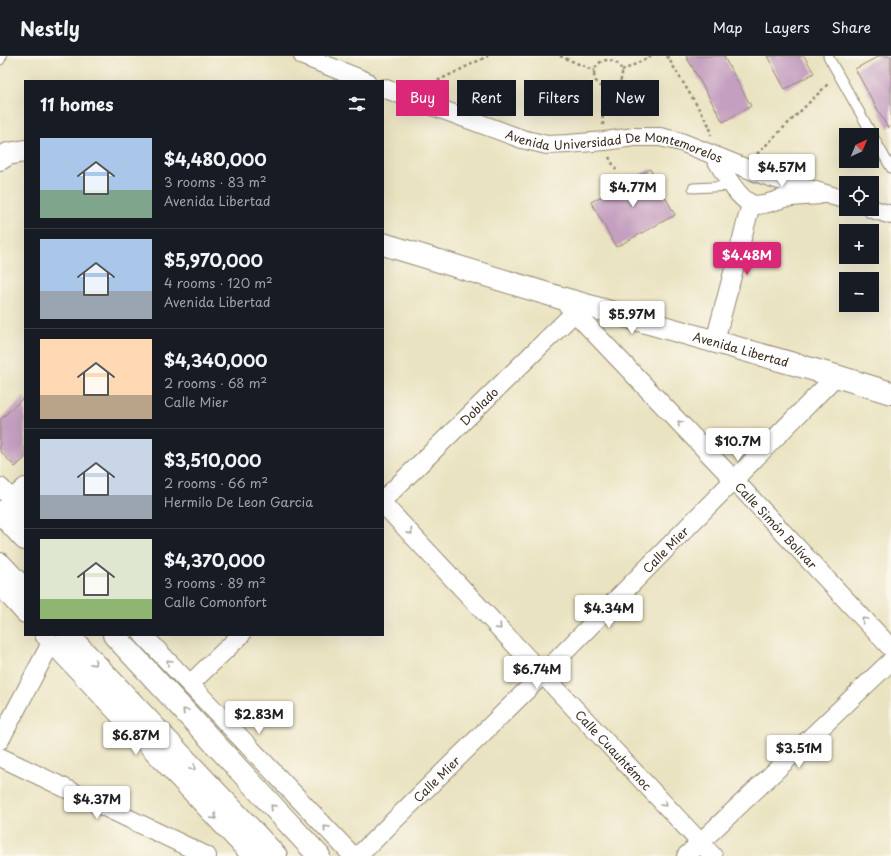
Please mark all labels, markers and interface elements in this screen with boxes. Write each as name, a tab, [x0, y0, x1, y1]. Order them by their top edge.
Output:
text: Nestly	[20, 14, 80, 42]
text: Map	[713, 17, 743, 38]
text: Layers	[765, 17, 810, 38]
text: Share	[832, 17, 871, 38]
chip: Buy	[396, 80, 449, 116]
chip: Rent	[457, 80, 516, 116]
chip: Filters	[524, 80, 593, 116]
chip: New	[601, 80, 659, 116]
text: 11 homes	[40, 91, 114, 117]
icon: filters	[346, 93, 368, 115]
street label: Avenida Universidad De Montemorelos	[503, 125, 726, 167]
north arrow	[839, 128, 879, 168]
map controls	[839, 128, 879, 312]
text: $4,480,000	[164, 146, 267, 172]
icon: home	[72, 154, 120, 202]
pin: $4.57M	[749, 154, 815, 188]
text: $4.57M	[758, 157, 806, 176]
text: 3 rooms · 83 m²	[164, 172, 267, 191]
pin: $4.77M	[600, 174, 666, 208]
button: locate	[839, 176, 879, 216]
text: $4.77M	[609, 177, 657, 196]
text: Avenida Libertad	[164, 191, 271, 210]
button: +	[839, 224, 879, 264]
pin: $4.48M	[714, 242, 780, 276]
text: $4.48M	[722, 245, 772, 264]
text: $5,970,000	[164, 247, 263, 273]
icon: home	[72, 255, 120, 303]
button: −	[839, 272, 879, 312]
text: 4 rooms · 120 m²	[164, 273, 273, 292]
text: Avenida Libertad	[164, 292, 271, 311]
pin: $5.97M	[599, 301, 665, 335]
text: $5.97M	[609, 304, 655, 323]
street label: Avenida Libertad	[691, 327, 791, 371]
text: $4,340,000	[164, 347, 268, 373]
icon: home	[72, 355, 120, 403]
text: 2 rooms · 68 m²	[164, 373, 267, 392]
street label: Doblado	[455, 383, 502, 429]
text: Calle Mier	[164, 392, 228, 411]
one-way arrow	[677, 420, 685, 428]
pin: $10.7M	[705, 428, 771, 462]
text: $10.7M	[715, 431, 761, 450]
text: $3,510,000	[164, 447, 262, 473]
icon: home	[72, 455, 120, 503]
text: 2 rooms · 66 m²	[164, 473, 268, 492]
street label: Calle Simón Bolívar	[731, 478, 822, 573]
text: Hermilo De Leon Garcia	[164, 492, 313, 511]
street label: Calle Mier	[638, 522, 693, 577]
one-way arrow	[405, 527, 412, 535]
text: $4,370,000	[164, 547, 265, 573]
icon: home	[72, 555, 120, 603]
text: 3 rooms · 89 m²	[164, 573, 266, 592]
text: Calle Comonfort	[164, 592, 267, 611]
pin: $4.34M	[576, 595, 642, 629]
text: $4.34M	[584, 598, 634, 617]
one-way arrow	[862, 617, 869, 625]
one-way arrow	[494, 622, 501, 630]
pin: $6.74M	[504, 656, 570, 690]
one-way arrow	[90, 658, 97, 666]
one-way arrow	[166, 659, 174, 667]
text: $6.74M	[513, 659, 561, 678]
pin: $2.83M	[226, 701, 292, 735]
text: $2.83M	[234, 704, 284, 723]
street label: Calle Cuauhtémoc	[571, 706, 656, 794]
one-way arrow	[182, 709, 189, 716]
pin: $6.87M	[103, 722, 169, 756]
text: $6.87M	[112, 725, 160, 744]
pin: $3.51M	[766, 735, 832, 769]
text: $3.51M	[776, 738, 822, 757]
street label: Calle Mier	[409, 751, 464, 806]
one-way arrow	[188, 763, 196, 771]
pin: $4.37M	[64, 786, 130, 820]
text: $4.37M	[73, 789, 121, 808]
one-way arrow	[659, 799, 667, 807]
one-way arrow	[270, 804, 278, 812]
one-way arrow	[209, 812, 217, 820]
one-way arrow	[323, 825, 331, 833]

